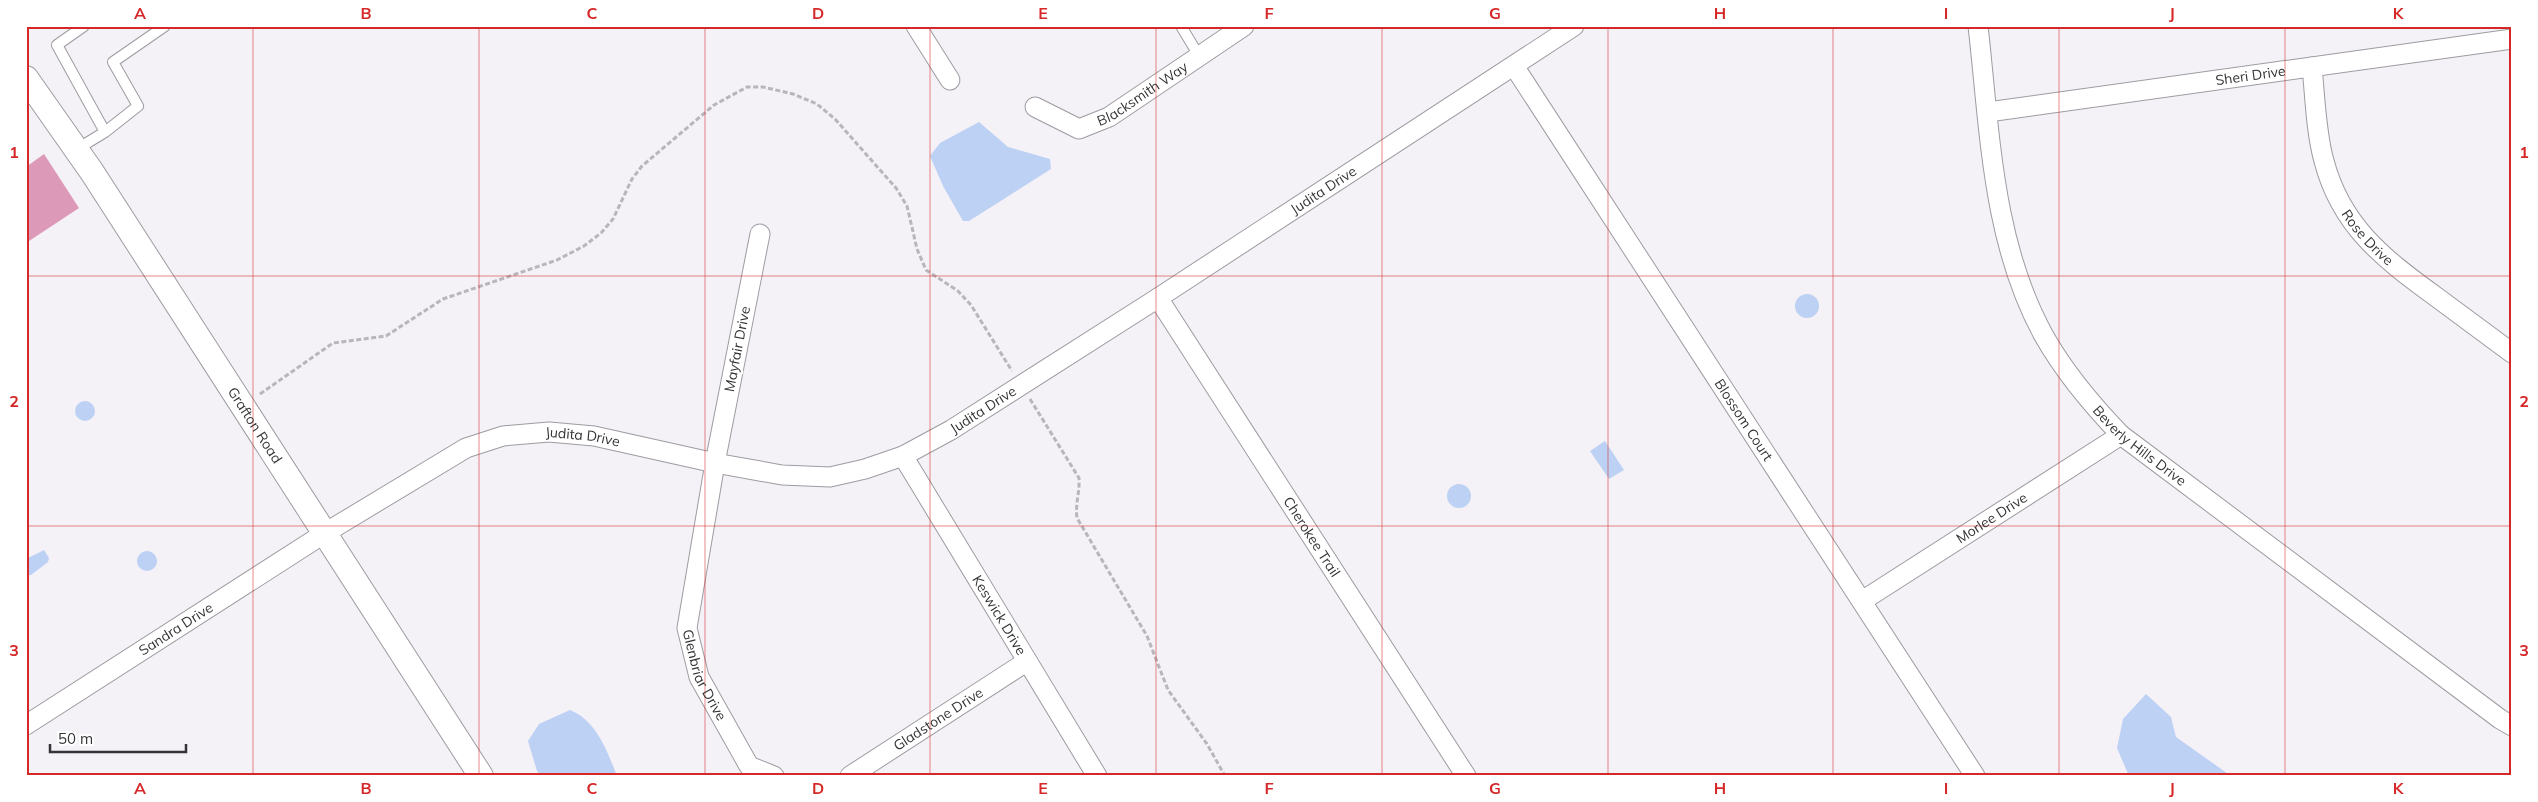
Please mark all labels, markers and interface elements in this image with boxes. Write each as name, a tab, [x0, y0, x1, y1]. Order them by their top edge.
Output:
text: A	[134, 3, 146, 23]
text: B	[360, 3, 372, 23]
text: C	[587, 3, 598, 23]
text: D	[812, 3, 824, 23]
text: E	[1038, 3, 1048, 23]
text: F	[1264, 3, 1274, 23]
text: G	[1489, 3, 1501, 23]
text: H	[1714, 3, 1726, 23]
text: I	[1944, 3, 1948, 23]
text: J	[2169, 3, 2175, 23]
text: K	[2393, 3, 2405, 23]
street label: Blacksmith Way	[1094, 57, 1192, 130]
street label: Sheri Drive	[2214, 62, 2287, 89]
text: 1	[9, 142, 19, 162]
text: 1	[2519, 142, 2529, 162]
street label: Judita Drive	[1287, 162, 1360, 218]
street label: Rose Drive	[2338, 206, 2397, 269]
street label: Mayfair Drive	[720, 305, 754, 393]
street label: Blossom Court	[1711, 376, 1777, 464]
street label: Judita Drive	[946, 382, 1020, 437]
street label: Grafton Road	[224, 384, 286, 467]
text: 2	[9, 391, 19, 411]
text: 2	[2519, 391, 2529, 411]
street label: Beverly Hills Drive	[2089, 402, 2190, 490]
street label: Judita Drive	[545, 423, 622, 451]
street label: Morlee Drive	[1953, 488, 2031, 547]
street label: Cherokee Trail	[1279, 493, 1344, 580]
street label: Keswick Drive	[968, 572, 1031, 658]
street label: Sandra Drive	[135, 598, 216, 659]
street label: Glenbriar Drive	[679, 627, 731, 724]
text: 3	[9, 640, 19, 660]
text: 3	[2519, 640, 2529, 660]
street label: Gladstone Drive	[890, 683, 986, 755]
scale bar	[50, 722, 186, 754]
text: 50 m	[58, 729, 93, 748]
text: A	[134, 778, 146, 798]
text: B	[360, 778, 372, 798]
text: C	[587, 778, 598, 798]
text: D	[812, 778, 824, 798]
text: E	[1038, 778, 1048, 798]
text: F	[1264, 778, 1274, 798]
text: G	[1489, 778, 1501, 798]
text: H	[1714, 778, 1726, 798]
text: I	[1944, 778, 1948, 798]
text: J	[2169, 778, 2175, 798]
text: K	[2393, 778, 2405, 798]

